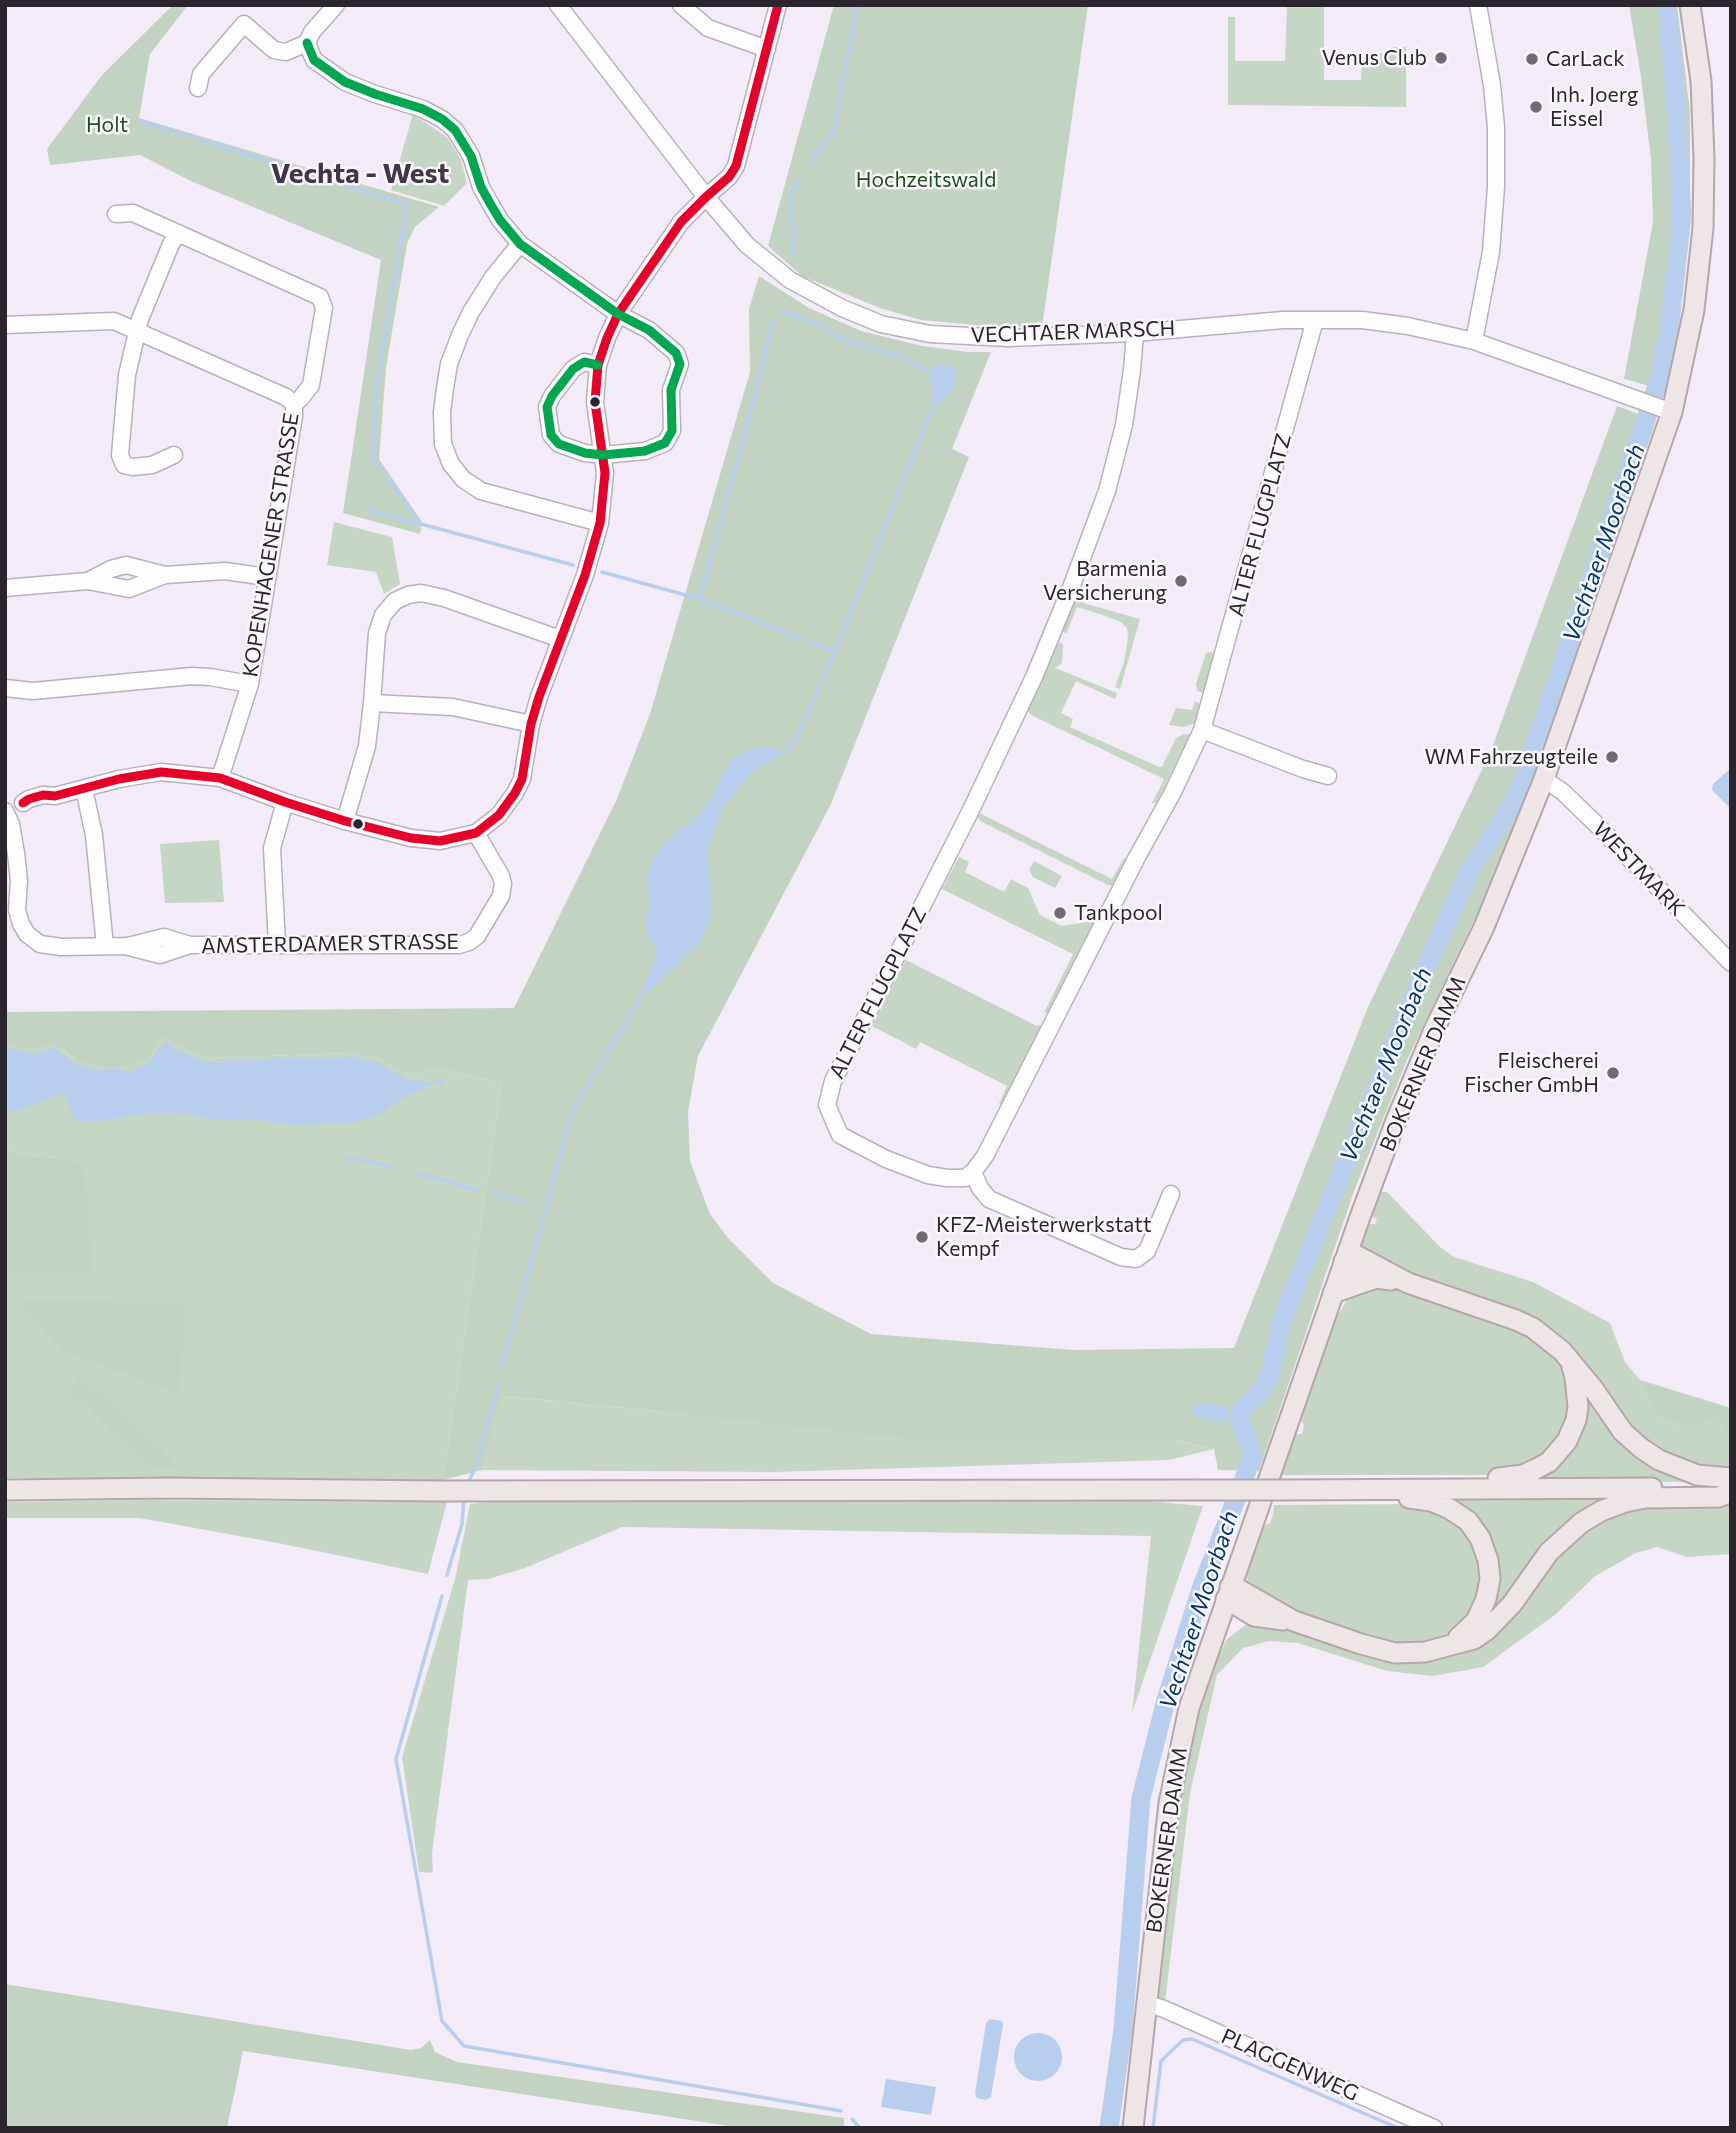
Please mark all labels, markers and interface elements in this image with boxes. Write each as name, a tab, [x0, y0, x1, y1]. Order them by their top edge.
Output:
place label: Venus Club	[1322, 45, 1427, 71]
place label: CarLack	[1546, 46, 1625, 72]
marker: Venus Club	[1433, 50, 1449, 66]
marker: CarLack	[1524, 51, 1540, 67]
place label: Inh. Joerg Eissel	[1550, 82, 1638, 132]
marker: Inh. Joerg Eissel	[1528, 99, 1544, 115]
park label: Holt	[86, 112, 128, 138]
district label: Vechta - West	[271, 157, 449, 191]
park label: Hochzeitswald	[856, 167, 996, 193]
street label: VECHTAER MARSCH	[970, 316, 1176, 348]
unlabelled marker	[588, 395, 602, 409]
street label: KOPENHAGENER STRASSE	[238, 411, 304, 679]
street label: ALTER FLUGPLATZ	[1223, 431, 1297, 619]
water label: Vechtaer Moorbach	[1557, 441, 1651, 645]
place label: Barmenia Versicherung	[1043, 556, 1167, 606]
marker: Barmenia Versicherung	[1173, 573, 1189, 589]
place label: WM Fahrzeugteile	[1424, 744, 1598, 770]
marker: WM Fahrzeugteile	[1604, 749, 1620, 765]
unlabelled marker	[351, 817, 365, 831]
street label: WESTMARK	[1588, 817, 1690, 921]
place label: Tankpool	[1074, 900, 1163, 926]
street label: ALTER FLUGPLATZ	[824, 903, 932, 1083]
marker: Tankpool	[1052, 905, 1068, 921]
street label: AMSTERDAMER STRASSE	[201, 929, 459, 959]
water label: Vechtaer Moorbach	[1334, 964, 1438, 1166]
street label: BOKERNER DAMM	[1375, 973, 1471, 1155]
place label: Fleischerei Fischer GmbH	[1464, 1048, 1599, 1098]
marker: Fleischerei Fischer GmbH	[1605, 1065, 1621, 1081]
place label: KFZ-Meisterwerkstatt Kempf	[936, 1212, 1152, 1262]
marker: KFZ-Meisterwerkstatt Kempf	[914, 1229, 930, 1245]
water label: Vechtaer Moorbach	[1154, 1507, 1244, 1713]
street label: BOKERNER DAMM	[1141, 1746, 1193, 1934]
street label: PLAGGENWEG	[1218, 2024, 1362, 2106]

